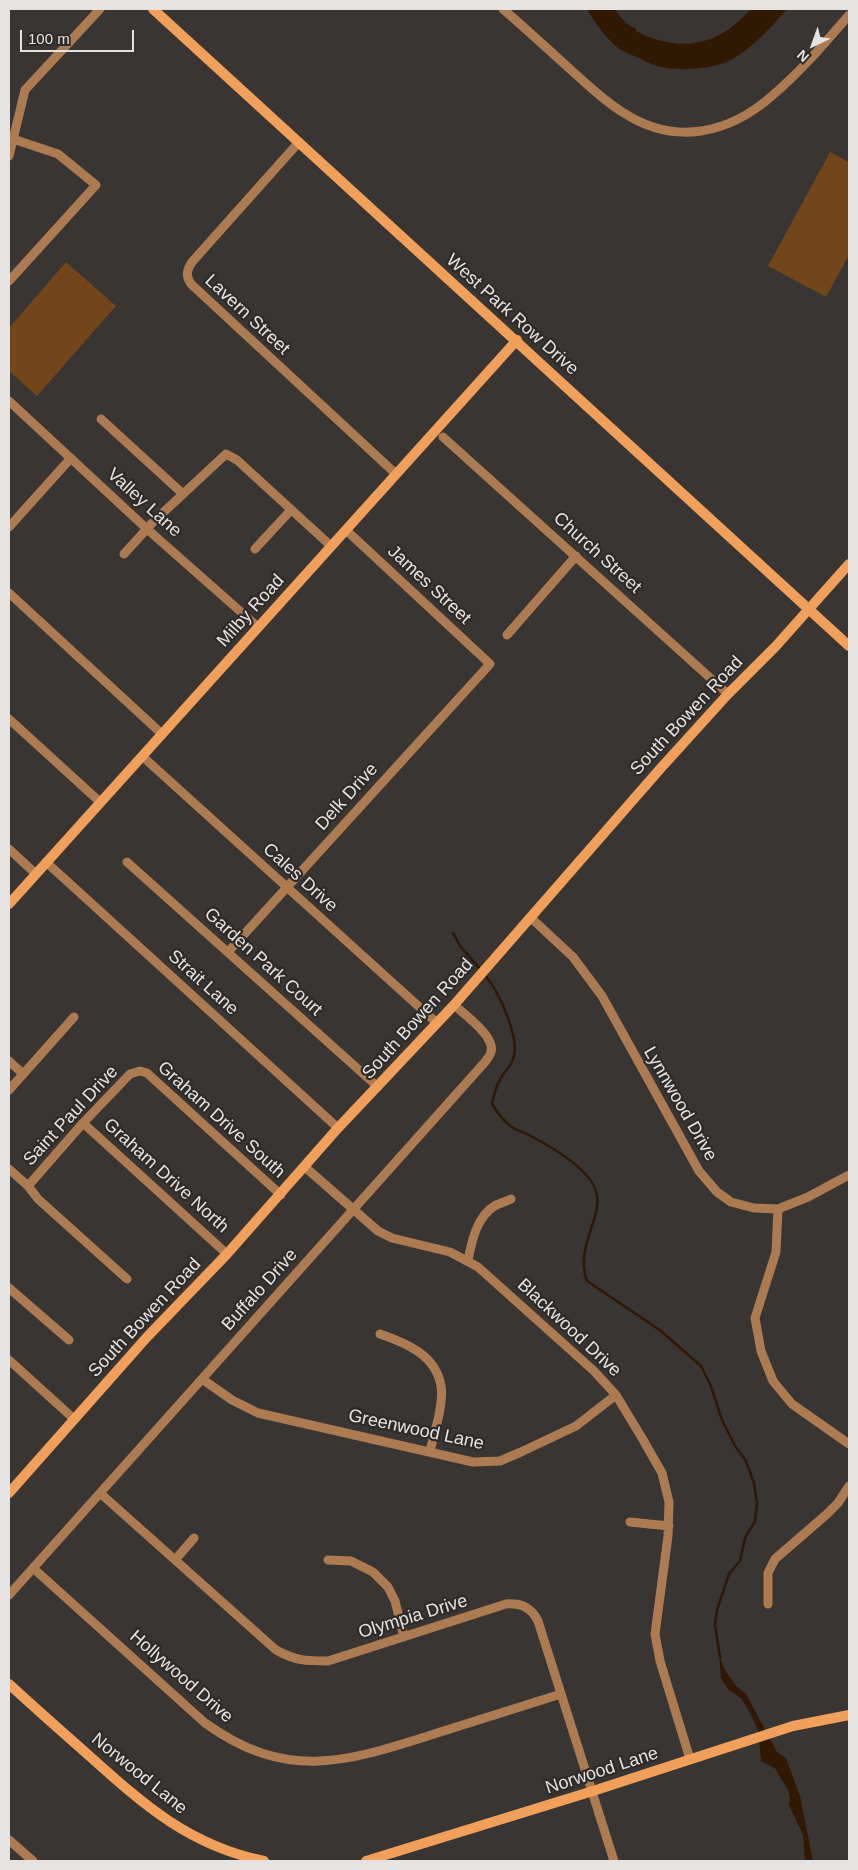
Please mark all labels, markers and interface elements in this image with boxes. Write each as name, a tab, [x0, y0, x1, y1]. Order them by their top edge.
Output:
scale bar	[22, 20, 136, 52]
north arrow	[788, 20, 838, 70]
text: 100 m	[28, 30, 70, 47]
text: N	[794, 47, 812, 65]
street label: West Park Row Drive	[441, 250, 583, 380]
street label: Lavern Street	[200, 270, 294, 360]
street label: Valley Lane	[102, 464, 186, 542]
street label: Church Street	[549, 508, 645, 598]
street label: James Street	[383, 541, 475, 629]
street label: Milby Road	[213, 570, 289, 652]
street label: South Bowen Road	[626, 652, 748, 780]
street label: Delk Drive	[311, 759, 383, 835]
street label: Cales Drive	[258, 839, 342, 917]
street label: Garden Park Court	[200, 903, 326, 1021]
street label: Strait Lane	[163, 946, 243, 1020]
street label: South Bowen Road	[358, 954, 478, 1084]
street label: Lynnwood Drive	[639, 1043, 721, 1165]
street label: Graham Drive South	[153, 1057, 289, 1183]
street label: Saint Paul Drive	[19, 1061, 123, 1171]
street label: Graham Drive North	[99, 1114, 233, 1238]
street label: Buffalo Drive	[218, 1245, 302, 1335]
street label: South Bowen Road	[84, 1254, 206, 1382]
street label: Blackwood Drive	[513, 1274, 625, 1382]
street label: Greenwood Lane	[346, 1405, 486, 1455]
street label: Olympia Drive	[356, 1590, 470, 1644]
street label: Hollywood Drive	[125, 1626, 237, 1728]
street label: Norwood Lane	[87, 1729, 191, 1819]
street label: Norwood Lane	[543, 1743, 661, 1799]

